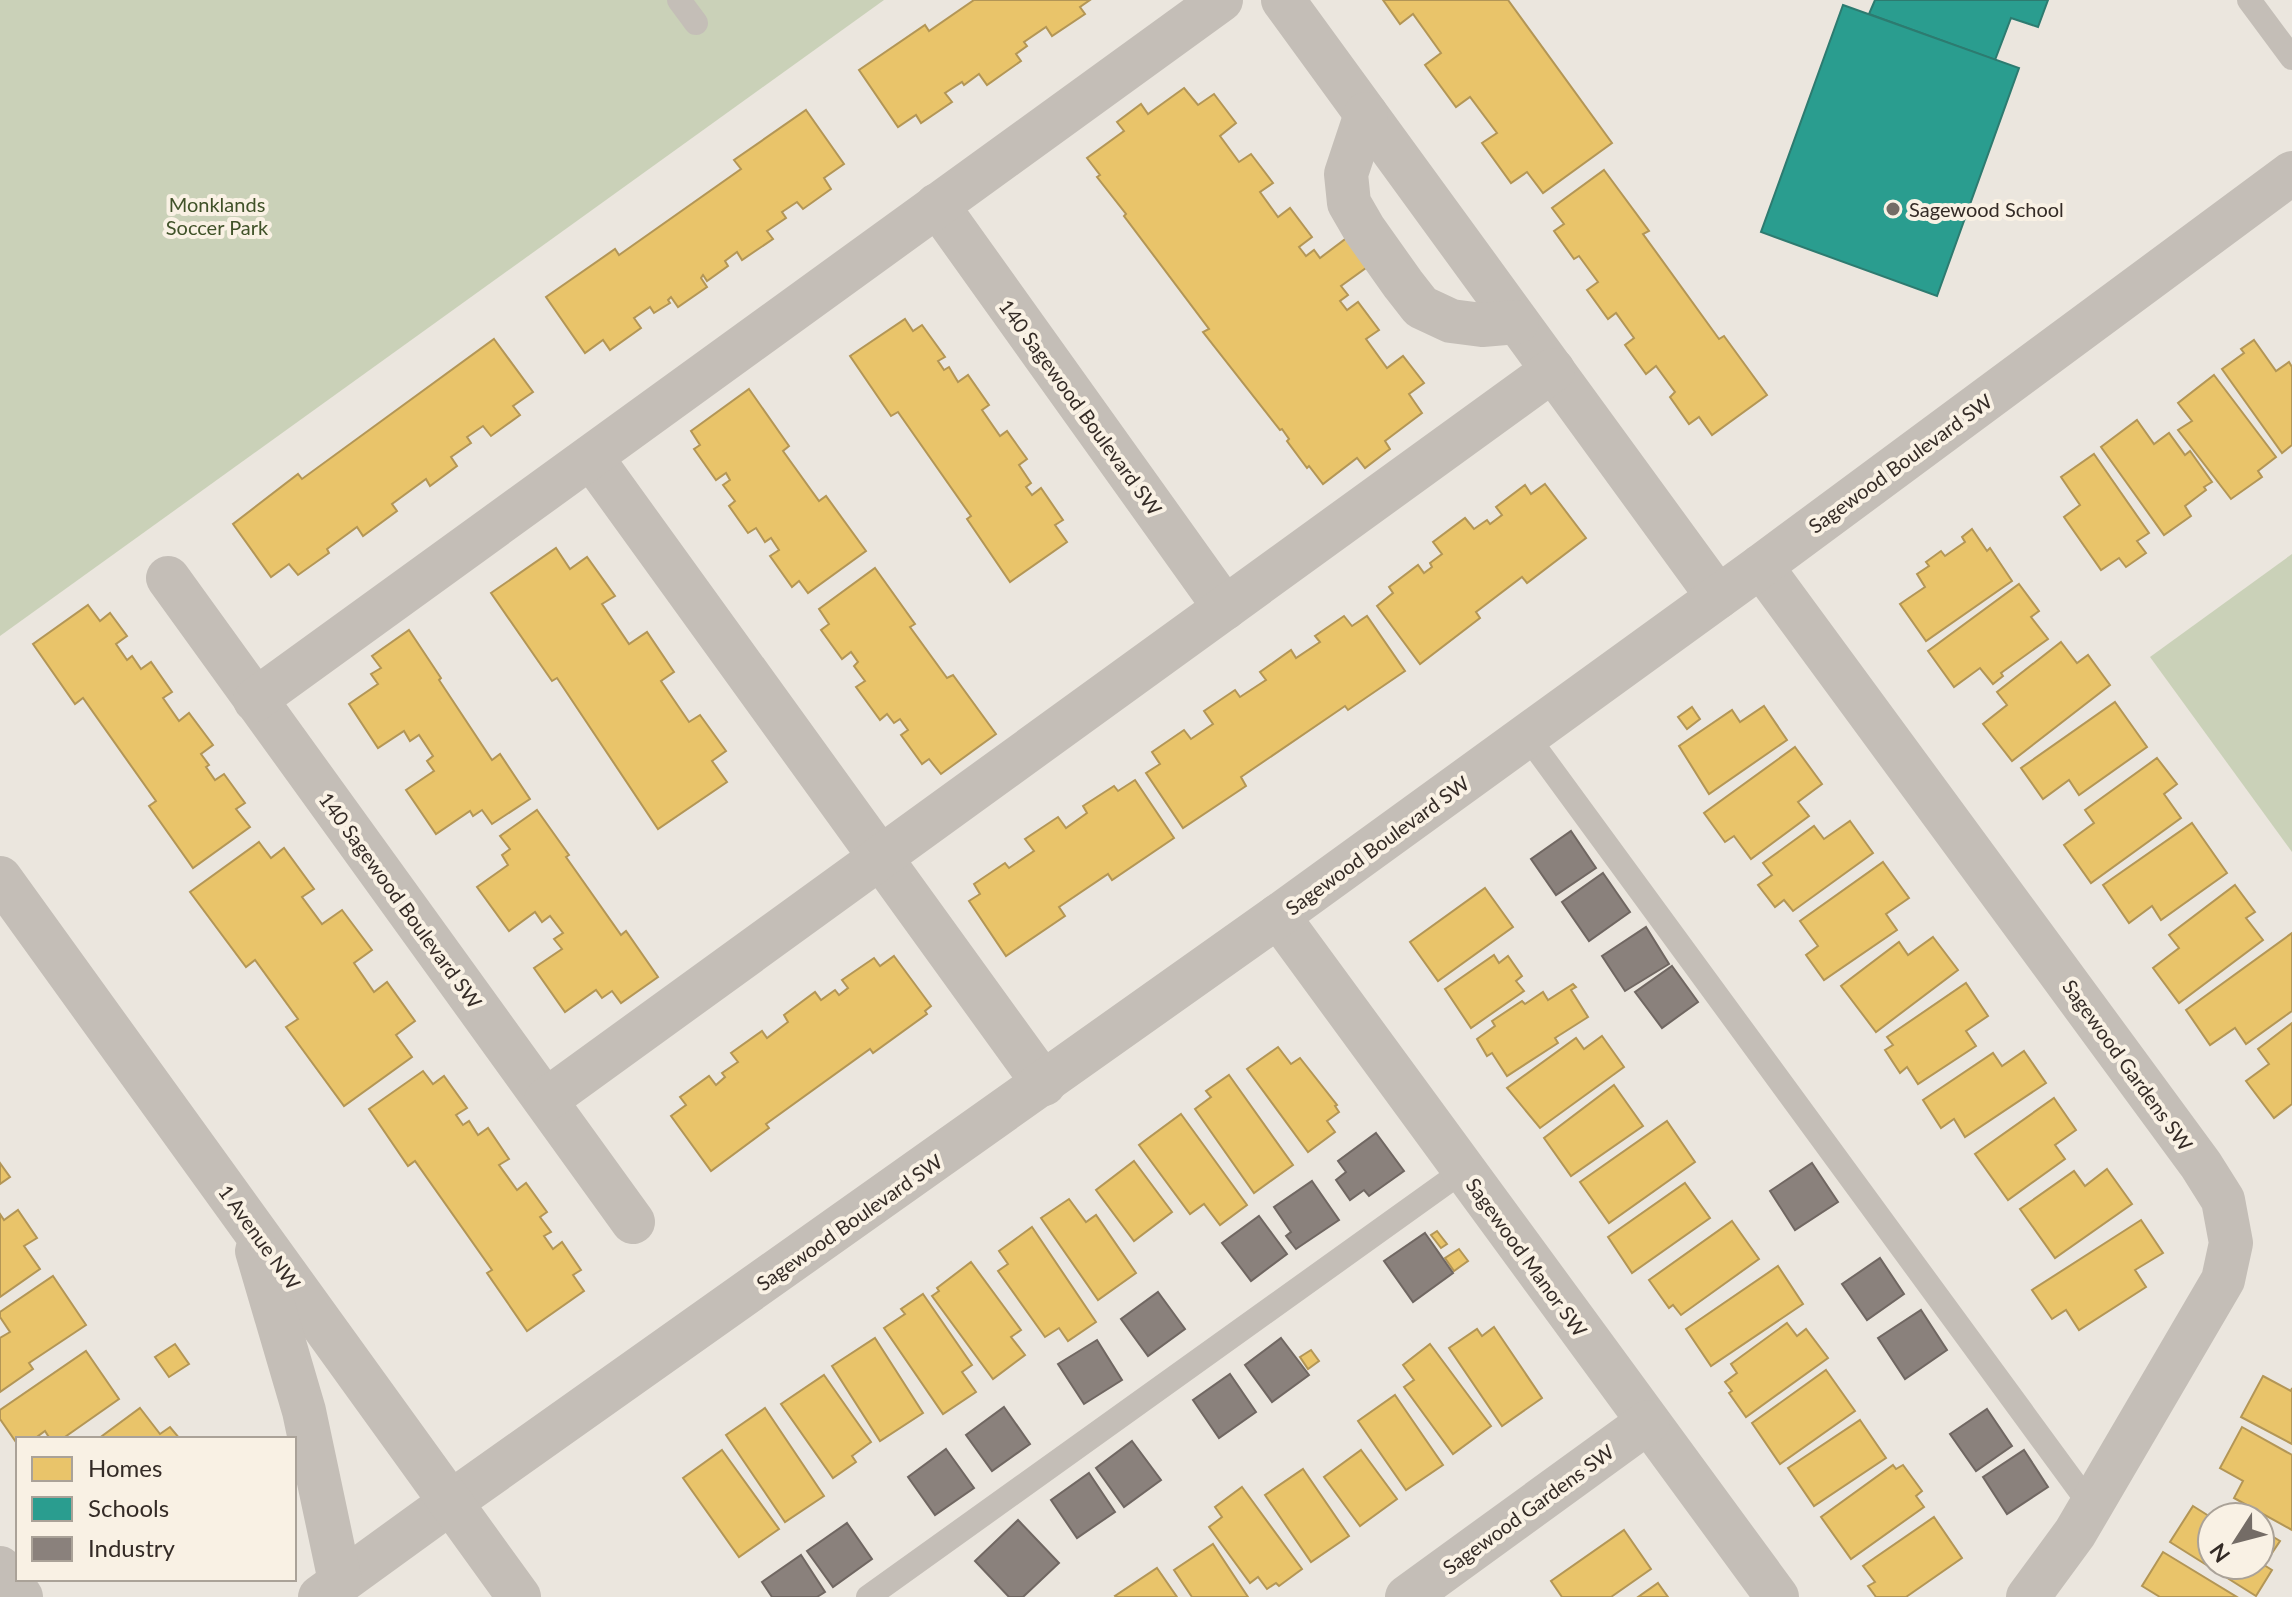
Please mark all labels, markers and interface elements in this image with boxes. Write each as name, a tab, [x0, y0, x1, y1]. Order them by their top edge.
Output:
park label: Monklands Soccer Park	[166, 192, 269, 239]
place label: Sagewood School	[1909, 197, 2064, 221]
marker: Sagewood School	[1884, 200, 1902, 218]
street label: 140 Sagewood Boulevard SW	[995, 294, 1168, 520]
street label: Sagewood Boulevard SW	[1804, 388, 1997, 538]
street label: Sagewood Boulevard SW	[1281, 770, 1474, 920]
street label: 140 Sagewood Boulevard SW	[315, 787, 488, 1013]
street label: Sagewood Gardens SW	[2058, 975, 2198, 1155]
street label: Sagewood Boulevard SW	[752, 1149, 947, 1295]
street label: Sagewood Manor SW	[1461, 1173, 1593, 1341]
street label: 1 Avenue NW	[214, 1180, 306, 1294]
legend	[16, 1437, 296, 1581]
street label: Sagewood Gardens SW	[1438, 1439, 1618, 1579]
text: Homes	[88, 1453, 162, 1482]
text: Schools	[88, 1493, 169, 1522]
north arrow	[2196, 1501, 2276, 1581]
text: Industry	[88, 1533, 175, 1562]
text: N	[2204, 1538, 2235, 1568]

